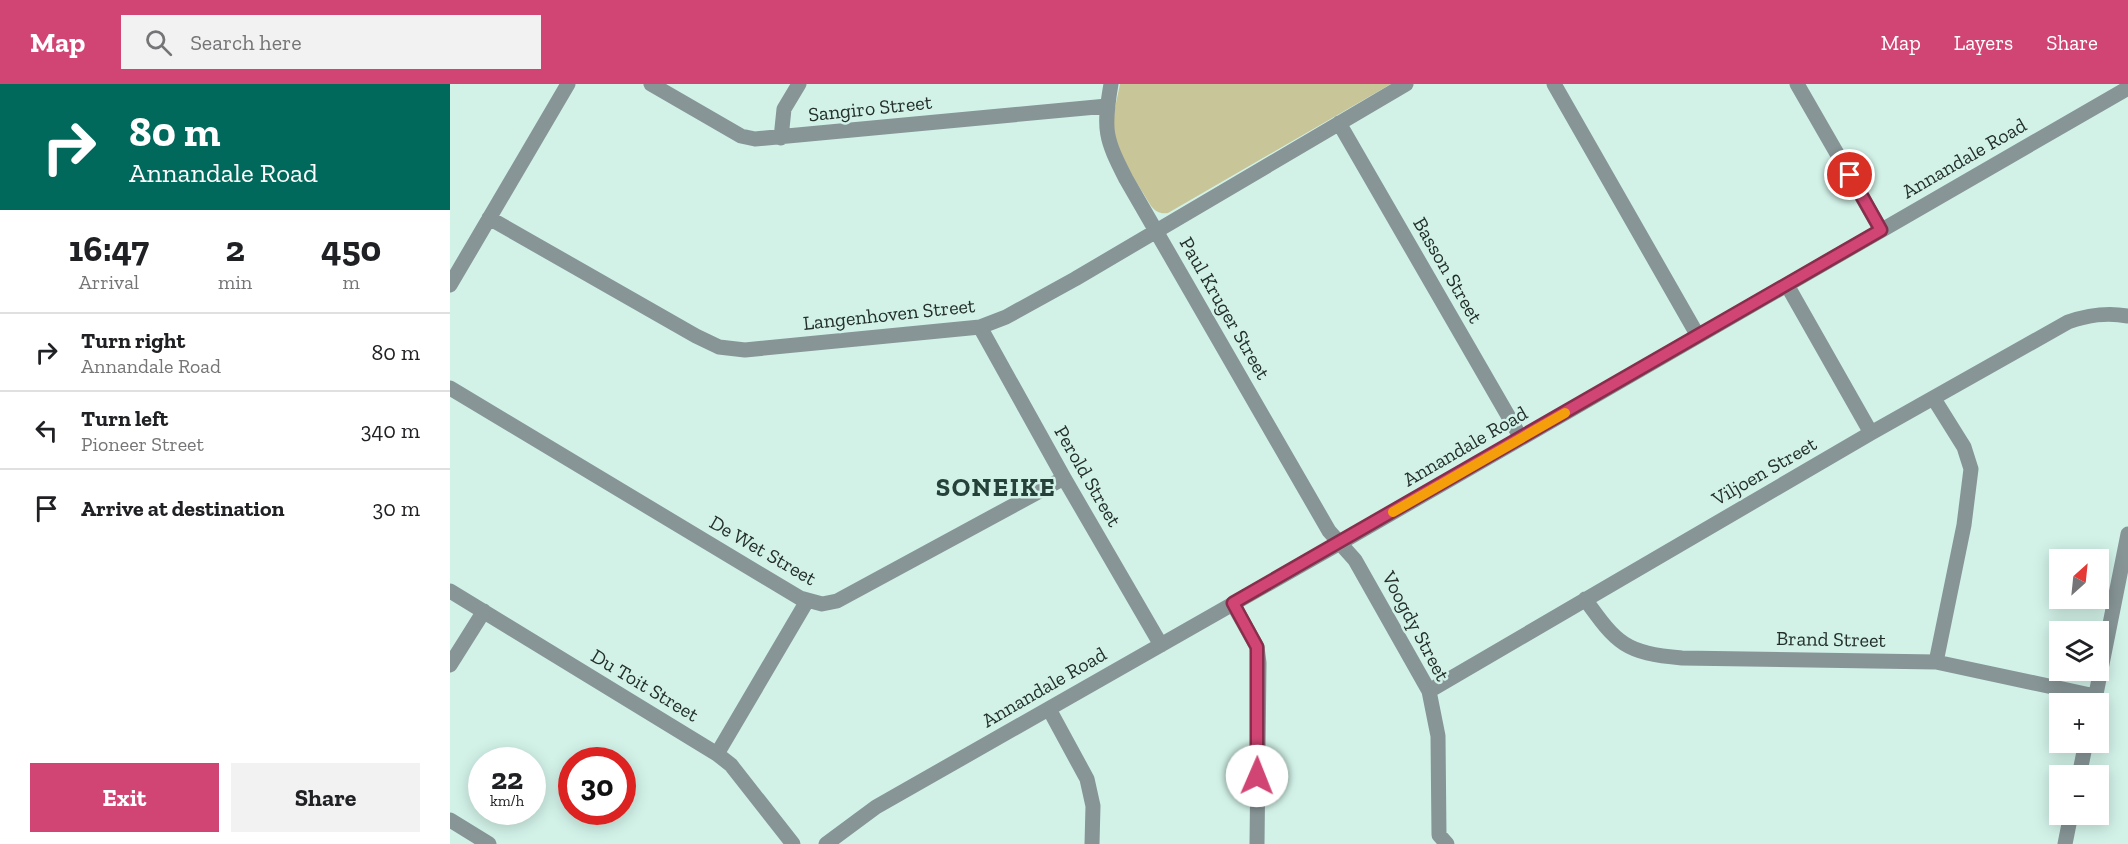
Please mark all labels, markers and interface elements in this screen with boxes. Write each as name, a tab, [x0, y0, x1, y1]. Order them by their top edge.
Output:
search box	[121, 15, 541, 69]
text: Map	[30, 26, 85, 59]
icon: search	[142, 26, 175, 59]
text: Search here	[190, 29, 302, 56]
text: Map	[1881, 30, 1921, 55]
text: Layers	[1954, 30, 2013, 55]
text: Share	[2046, 30, 2098, 55]
street label: Sangiro Street	[807, 90, 934, 126]
text: 80 m	[129, 106, 220, 157]
icon: right	[30, 108, 108, 186]
street label: Annandale Road	[1897, 113, 2031, 203]
pin	[1824, 149, 1875, 200]
text: Annandale Road	[129, 157, 318, 189]
icon: arrive	[1833, 158, 1866, 191]
street label: Basson Street	[1408, 213, 1488, 328]
text: 16:47	[69, 227, 149, 270]
text: 2	[225, 227, 245, 270]
text: 450	[321, 227, 381, 270]
street label: Paul Kruger Street	[1175, 233, 1276, 384]
text: Arrival	[79, 270, 139, 294]
text: min	[218, 270, 252, 294]
text: m	[343, 270, 360, 294]
street label: Langenhoven Street	[802, 293, 977, 335]
text: Turn right	[81, 327, 185, 354]
icon: right	[30, 336, 63, 369]
text: 80 m	[372, 339, 420, 366]
text: Annandale Road	[81, 354, 221, 378]
street label: Annandale Road	[1398, 401, 1532, 491]
text: Turn left	[81, 405, 168, 432]
icon: left	[30, 414, 63, 447]
text: 340 m	[361, 417, 420, 444]
street label: Perold Street	[1049, 421, 1127, 531]
street label: Viljoen Street	[1707, 431, 1821, 511]
text: Pioneer Street	[81, 432, 204, 456]
district label: SONEIKE	[936, 471, 1056, 503]
icon: arrive	[30, 492, 63, 525]
text: Arrive at destination	[81, 495, 284, 522]
text: 30 m	[373, 495, 420, 522]
street label: De Wet Street	[705, 510, 821, 590]
north arrow	[2049, 549, 2109, 609]
map controls	[2049, 549, 2109, 825]
street label: Voogdy Street	[1377, 566, 1455, 686]
button: layers	[2049, 621, 2109, 681]
street label: Brand Street	[1776, 626, 1887, 652]
street label: Annandale Road	[977, 642, 1111, 732]
street label: Du Toit Street	[587, 644, 704, 727]
button: +	[2049, 693, 2109, 753]
position arrow	[1225, 744, 1289, 808]
speed limit sign: 30	[558, 747, 636, 825]
text: 22	[491, 761, 523, 797]
button: Exit	[30, 763, 219, 832]
button: Share	[231, 763, 420, 832]
button: −	[2049, 765, 2109, 825]
text: km/h	[490, 792, 524, 810]

